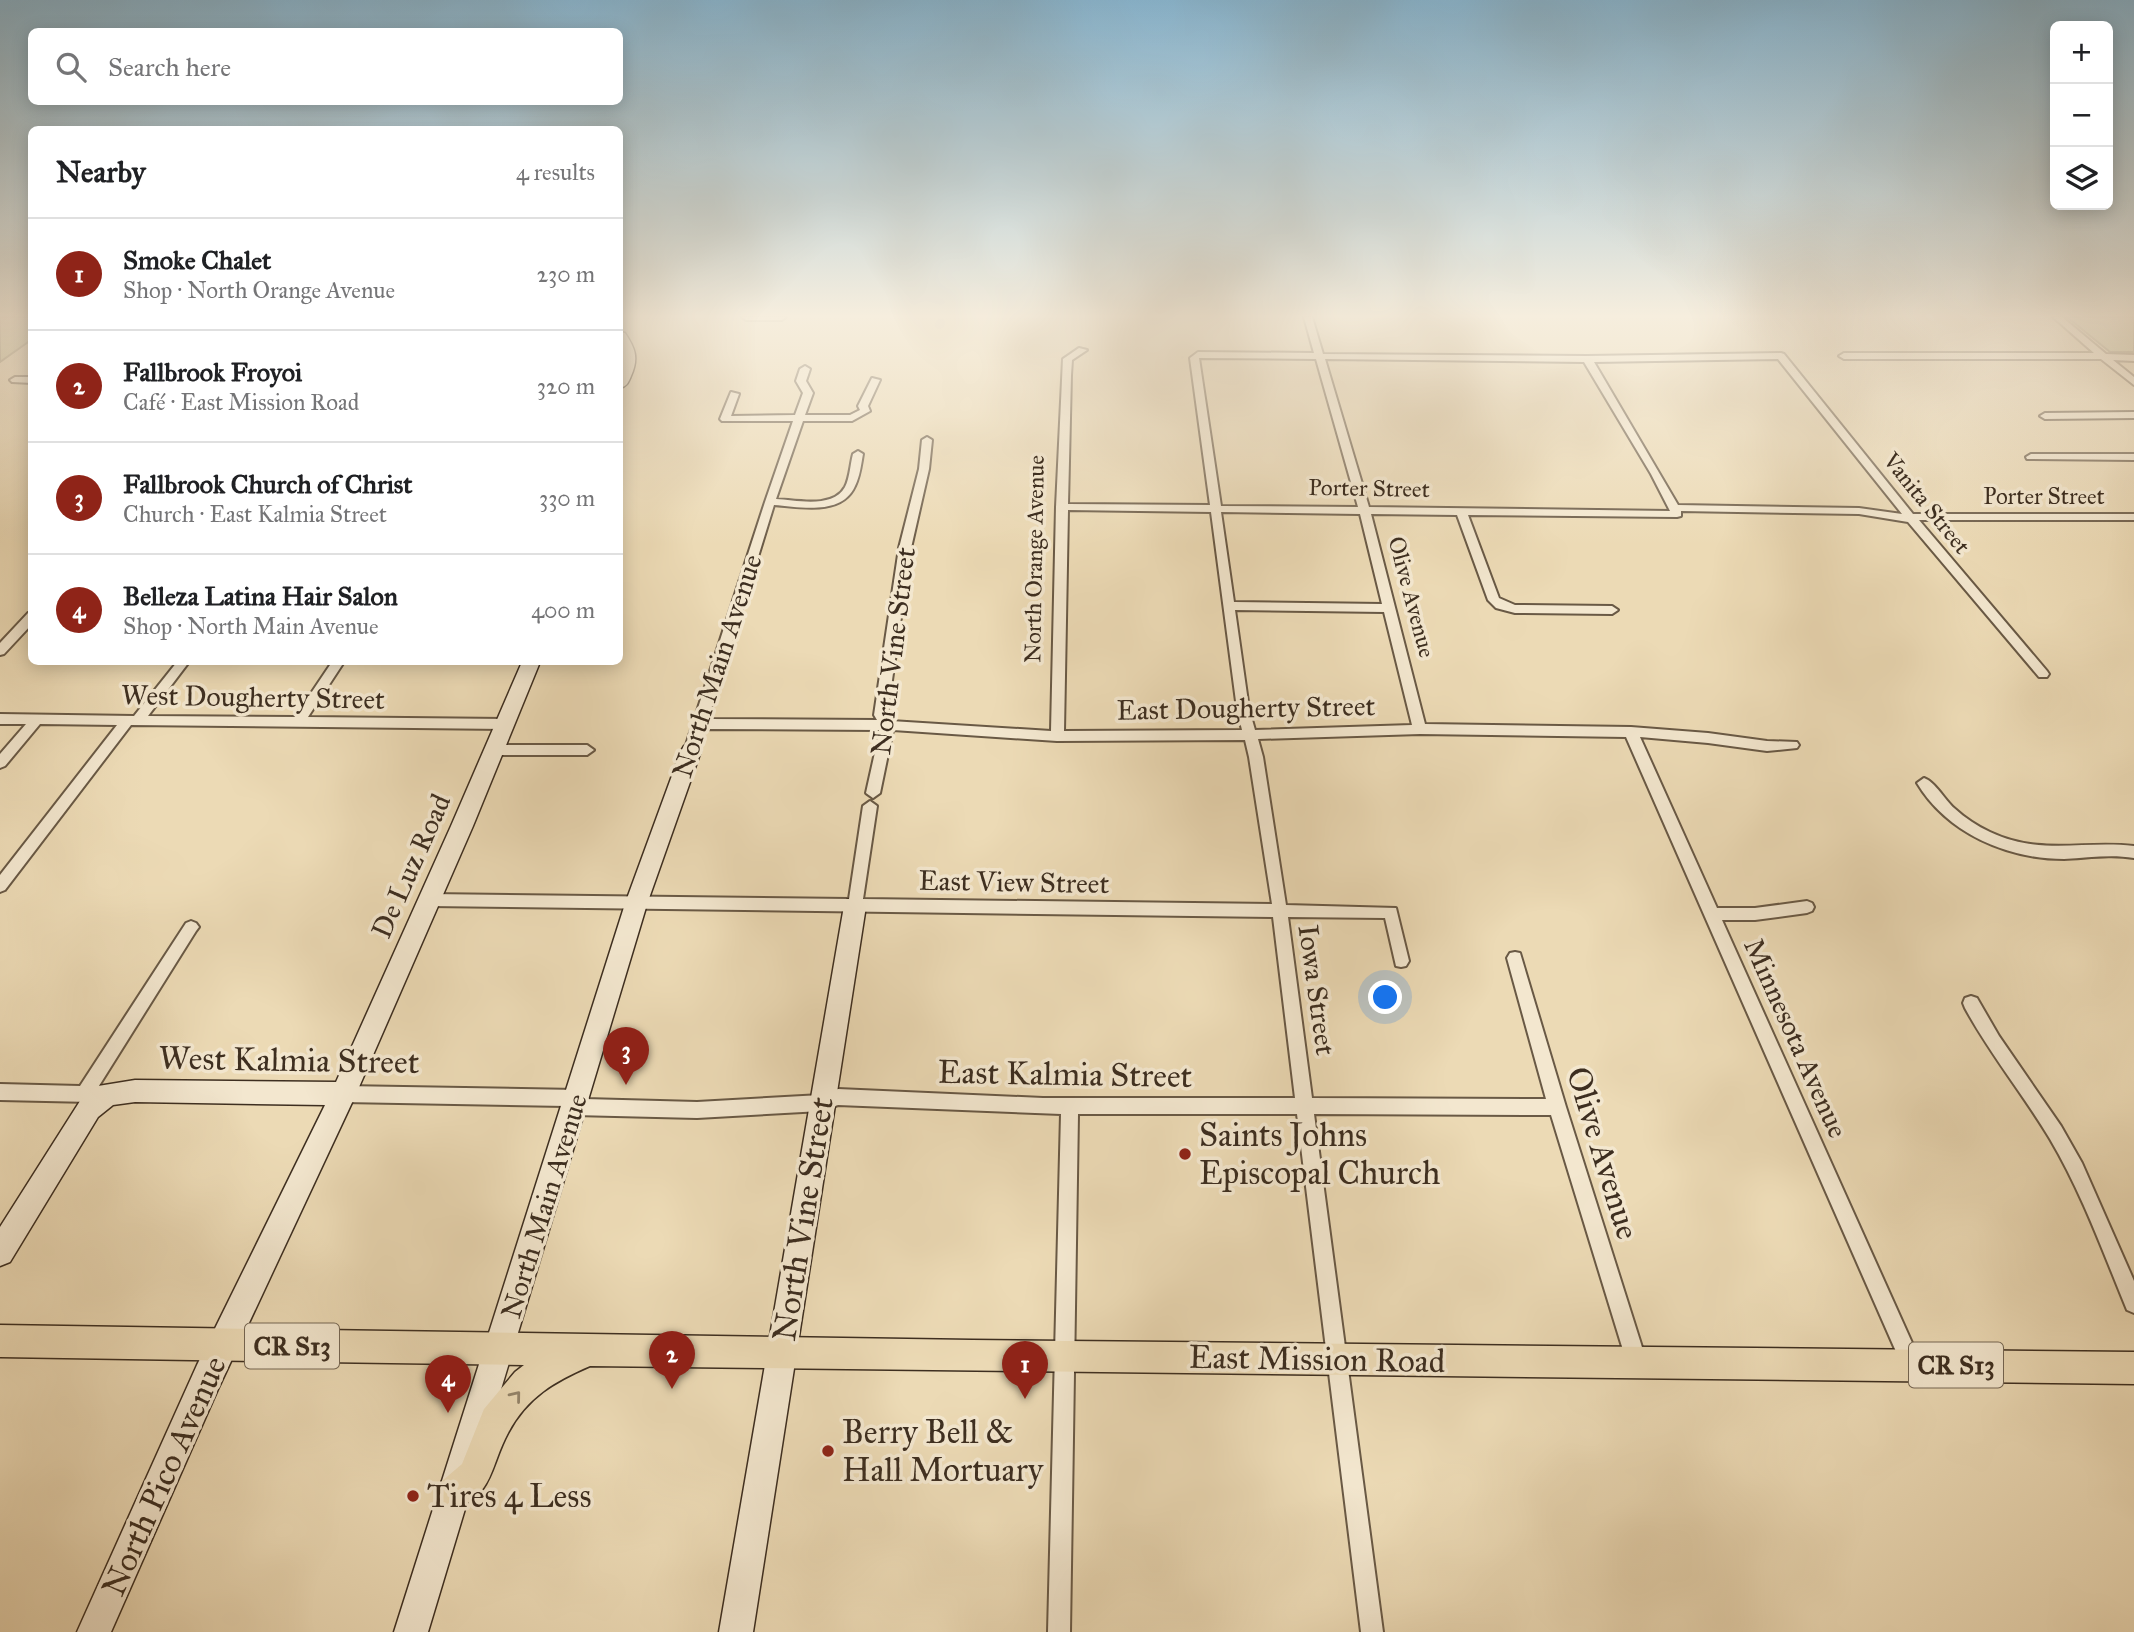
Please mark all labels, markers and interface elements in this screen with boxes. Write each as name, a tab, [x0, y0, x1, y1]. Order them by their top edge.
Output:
map controls	[2050, 21, 2113, 210]
button: +	[2050, 21, 2113, 84]
search box	[28, 28, 623, 105]
icon: search	[52, 48, 90, 86]
text: Search here	[108, 51, 231, 83]
button: −	[2050, 84, 2113, 147]
button: layers	[2050, 147, 2113, 210]
text: Nearby	[56, 154, 146, 190]
text: 4 results	[516, 158, 595, 186]
text: Smoke Chalet	[123, 244, 271, 276]
text: 1	[74, 260, 84, 288]
text: 230 m	[537, 260, 595, 288]
text: Shop · North Orange Avenue	[123, 276, 395, 304]
text: Fallbrook Froyoi	[123, 356, 302, 388]
text: 2	[73, 372, 85, 400]
text: 320 m	[537, 372, 595, 400]
text: Café · East Mission Road	[123, 388, 359, 416]
street label: Vanita Street	[1877, 446, 1976, 559]
street label: North Orange Avenue	[1018, 455, 1051, 663]
text: Fallbrook Church of Christ	[123, 468, 413, 500]
street label: Porter Street	[1308, 473, 1430, 503]
street label: Porter Street	[1983, 482, 2105, 510]
text: 3	[74, 484, 84, 512]
text: 330 m	[539, 484, 595, 512]
text: Church · East Kalmia Street	[123, 500, 387, 528]
street label: Olive Avenue	[1382, 533, 1442, 661]
street label: North Vine Street	[863, 545, 923, 757]
street label: North Main Avenue	[664, 550, 770, 782]
text: Belleza Latina Hair Salon	[123, 580, 398, 612]
text: 4	[73, 596, 85, 624]
text: 400 m	[531, 596, 595, 624]
text: Shop · North Main Avenue	[123, 612, 379, 640]
street label: West Dougherty Street	[121, 677, 385, 717]
street label: East Dougherty Street	[1116, 688, 1376, 728]
street label: De Luz Road	[364, 789, 458, 943]
street label: East View Street	[918, 863, 1110, 901]
street label: Iowa Street	[1291, 923, 1343, 1058]
street label: Minnesota Avenue	[1736, 933, 1856, 1143]
your location	[1368, 980, 1402, 1014]
pin: 3	[603, 1027, 649, 1085]
street label: West Kalmia Street	[158, 1038, 420, 1082]
street label: East Kalmia Street	[937, 1052, 1193, 1096]
street label: Olive Avenue	[1558, 1062, 1648, 1244]
street label: North Main Avenue	[493, 1089, 595, 1323]
street label: North Vine Street	[764, 1094, 842, 1344]
place label: Saints Johns Episcopal Church	[1199, 1115, 1440, 1193]
marker: Saints Johns Episcopal Church	[1177, 1146, 1193, 1162]
road number: CR S13	[245, 1324, 339, 1368]
pin: 2	[649, 1331, 695, 1389]
street label: East Mission Road	[1188, 1337, 1446, 1381]
pin: 1	[1002, 1341, 1048, 1399]
road number: CR S13	[1909, 1342, 2003, 1388]
street label: North Pico Avenue	[93, 1350, 235, 1602]
pin: 4	[425, 1355, 471, 1413]
one-way arrow	[507, 1391, 520, 1403]
place label: Berry Bell & Hall Mortuary	[842, 1412, 1044, 1490]
marker: Berry Bell & Hall Mortuary	[820, 1443, 836, 1459]
place label: Tires 4 Less	[427, 1476, 591, 1516]
marker: Tires 4 Less	[405, 1488, 421, 1504]

